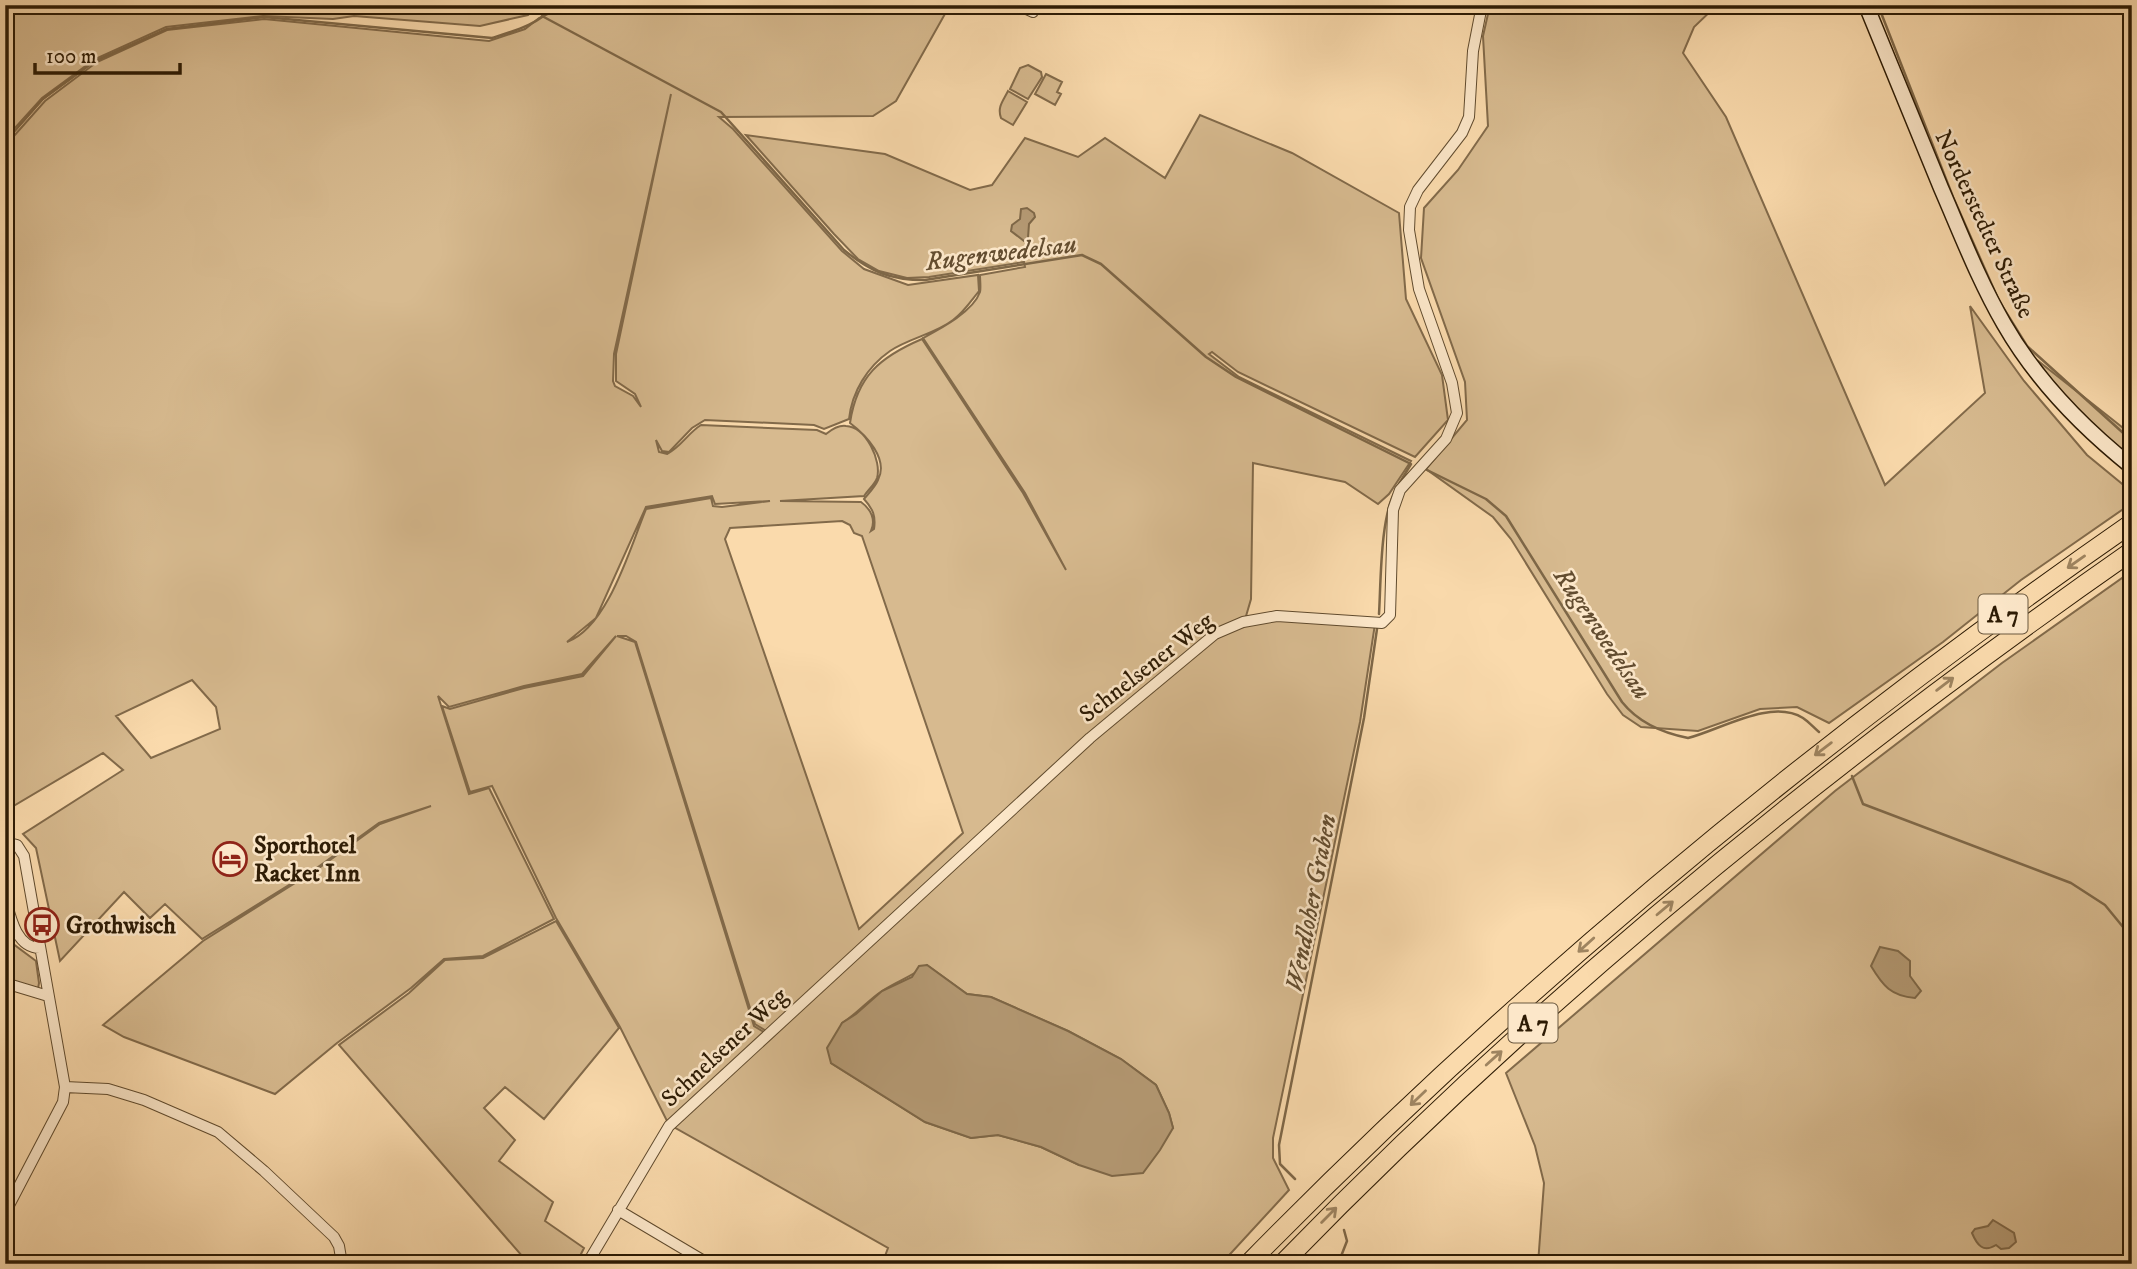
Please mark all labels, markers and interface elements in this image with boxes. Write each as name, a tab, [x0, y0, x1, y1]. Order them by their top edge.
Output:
scale bar	[35, 32, 180, 76]
text: 100 m	[46, 44, 97, 70]
street label: Norderstedter Straße	[1927, 126, 2041, 323]
water label: Rugenwedelsau	[923, 228, 1079, 279]
one-way arrow	[2067, 555, 2086, 569]
water label: Rugenwedelsau	[1545, 561, 1658, 706]
road number: A 7	[1979, 594, 2028, 634]
street label: Schnelsener Weg	[1074, 606, 1220, 729]
one-way arrow	[1935, 677, 1954, 691]
one-way arrow	[1814, 741, 1833, 756]
water label: Wendloher Graben	[1278, 812, 1345, 995]
place label: Sporthotel Racket Inn	[254, 831, 360, 889]
hotel icon: Sporthotel Racket Inn	[211, 840, 249, 878]
one-way arrow	[1656, 900, 1674, 916]
bus stop icon: Grothwisch	[23, 906, 61, 944]
place label: Grothwisch	[66, 911, 176, 941]
one-way arrow	[1577, 937, 1595, 953]
street label: Schnelsener Weg	[655, 981, 794, 1114]
road number: A 7	[1508, 1004, 1558, 1042]
one-way arrow	[1485, 1050, 1503, 1066]
one-way arrow	[1409, 1089, 1426, 1106]
one-way arrow	[1321, 1207, 1338, 1224]

